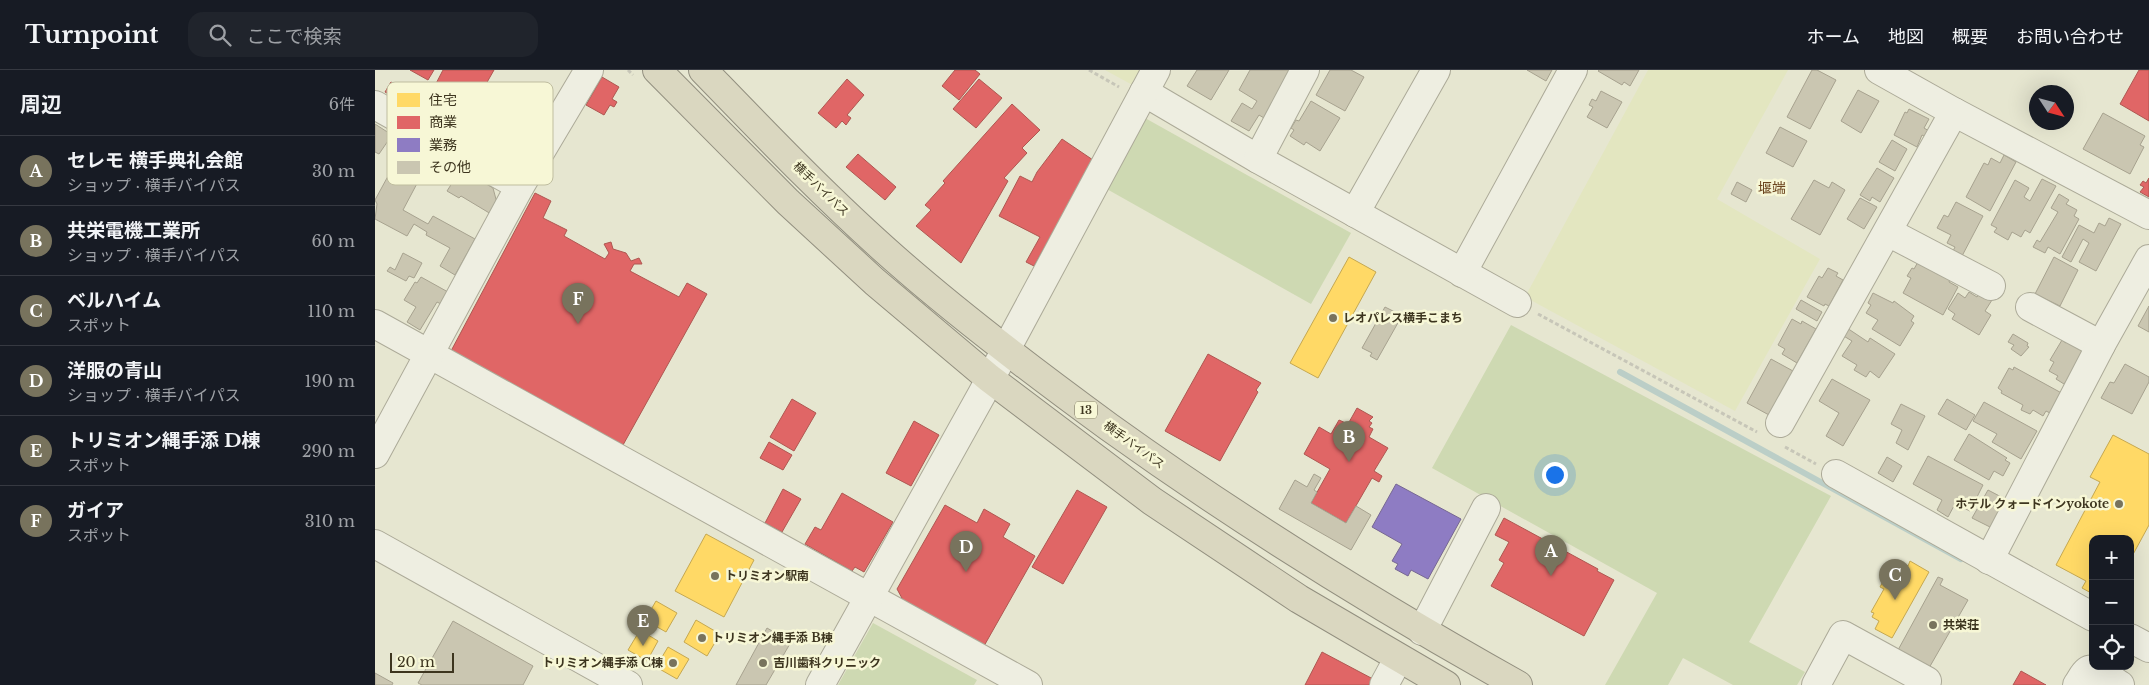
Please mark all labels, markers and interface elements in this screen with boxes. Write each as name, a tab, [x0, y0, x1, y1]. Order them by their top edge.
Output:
search box	[188, 12, 538, 57]
text: Turnpoint	[25, 20, 158, 49]
icon: search	[206, 21, 234, 49]
text: ここで検索	[246, 25, 341, 48]
text: ホーム	[1807, 26, 1860, 48]
text: 地図	[1888, 26, 1924, 48]
text: 概要	[1952, 26, 1988, 48]
text: お問い合わせ	[2016, 26, 2124, 48]
legend	[387, 82, 553, 185]
north arrow	[2029, 85, 2074, 130]
text: 住宅	[429, 91, 457, 109]
text: 周辺	[20, 92, 62, 118]
text: 6件	[329, 94, 355, 114]
text: 商業	[429, 113, 457, 131]
text: 業務	[429, 136, 457, 154]
text: セレモ 横手典礼会館	[67, 149, 243, 172]
text: その他	[429, 158, 471, 176]
street label: 横手バイパス	[790, 158, 852, 219]
text: A	[30, 161, 42, 181]
text: 30 m	[312, 161, 355, 181]
text: ショップ · 横手バイパス	[67, 175, 240, 195]
district label: 堰端	[1758, 179, 1786, 197]
text: 共栄電機工業所	[67, 219, 200, 242]
text: B	[30, 231, 42, 251]
text: 60 m	[312, 231, 355, 251]
text: ショップ · 横手バイパス	[67, 245, 240, 265]
pin: F	[562, 283, 594, 324]
text: ベルハイム	[67, 289, 161, 312]
text: C	[29, 301, 43, 321]
text: 110 m	[308, 301, 355, 321]
place label: レオパレス横手こまち	[1343, 310, 1463, 325]
marker: レオパレス横手こまち	[1327, 312, 1339, 324]
text: スポット	[67, 315, 131, 335]
text: 洋服の青山	[67, 359, 162, 382]
text: D	[29, 371, 43, 391]
text: 190 m	[304, 371, 355, 391]
text: ショップ · 横手バイパス	[67, 385, 240, 405]
road number: 13	[1075, 402, 1097, 418]
street label: 横手バイパス	[1101, 417, 1168, 472]
pin: B	[1333, 421, 1365, 462]
text: トリミオン縄手添 D棟	[67, 429, 261, 452]
text: E	[30, 441, 42, 461]
text: 290 m	[302, 441, 355, 461]
text: スポット	[67, 455, 131, 475]
your location	[1542, 462, 1568, 488]
place label: ホテル クォードインyokote	[1955, 496, 2109, 511]
marker: ホテル クォードインyokote	[2113, 498, 2125, 510]
text: ガイア	[67, 499, 124, 522]
text: F	[30, 511, 42, 531]
text: 310 m	[305, 511, 355, 531]
text: スポット	[67, 525, 131, 545]
pin: D	[950, 531, 982, 572]
pin: A	[1535, 535, 1567, 576]
map controls	[2089, 535, 2134, 670]
button: +	[2089, 535, 2134, 580]
pin: C	[1879, 559, 1911, 600]
place label: トリミオン駅南	[725, 568, 809, 583]
marker: トリミオン駅南	[709, 570, 721, 582]
button: −	[2089, 580, 2134, 625]
pin: E	[627, 605, 659, 646]
place label: 共栄荘	[1943, 617, 1979, 632]
marker: 共栄荘	[1927, 619, 1939, 631]
button: locate	[2089, 625, 2134, 670]
place label: トリミオン縄手添 B棟	[712, 630, 833, 645]
marker: トリミオン縄手添 B棟	[696, 632, 708, 644]
scale bar	[390, 650, 454, 673]
text: 20 m	[397, 653, 435, 671]
place label: トリミオン縄手添 C棟	[542, 655, 663, 670]
place label: 吉川歯科クリニック	[773, 655, 881, 670]
marker: トリミオン縄手添 C棟	[667, 657, 679, 669]
marker: 吉川歯科クリニック	[757, 657, 769, 669]

